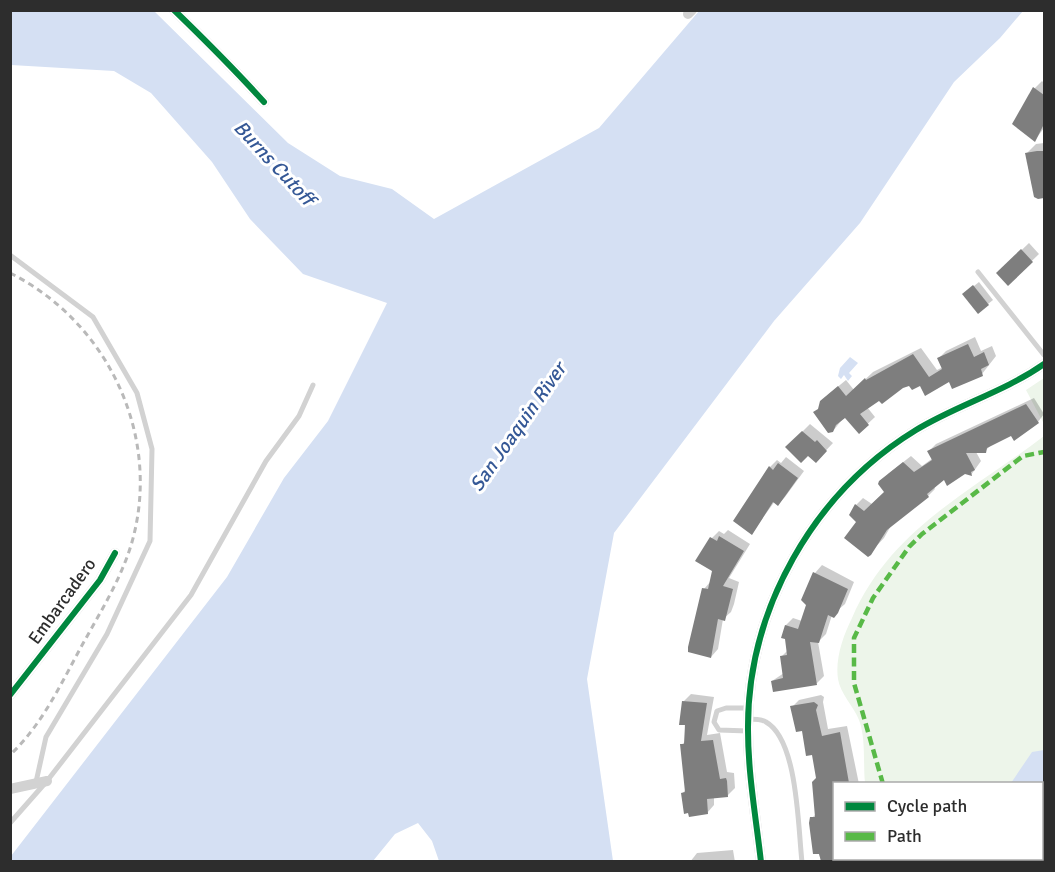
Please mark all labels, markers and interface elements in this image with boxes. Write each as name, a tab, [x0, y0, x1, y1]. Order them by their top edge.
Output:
water label: Burns Cutoff	[228, 115, 323, 215]
water label: San Joaquin River	[464, 356, 573, 496]
street label: Embarcadero	[23, 554, 101, 648]
legend	[833, 782, 1043, 860]
text: Cycle path	[887, 795, 967, 817]
text: Path	[887, 825, 922, 847]

